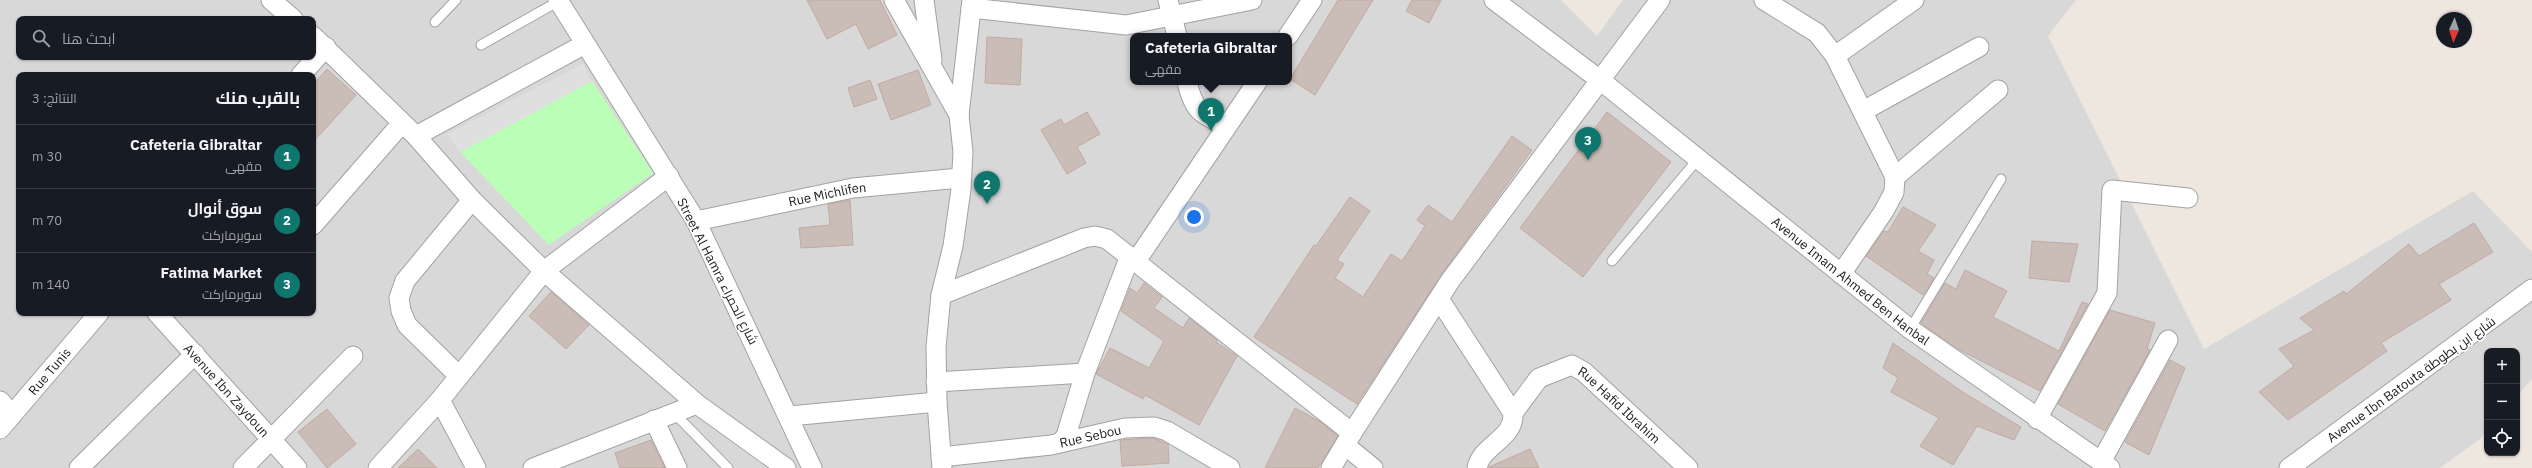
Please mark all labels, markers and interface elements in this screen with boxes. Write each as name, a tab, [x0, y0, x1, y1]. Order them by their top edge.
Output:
north arrow	[2436, 12, 2472, 48]
search box	[16, 16, 316, 60]
icon: search	[30, 27, 52, 49]
text: ابحث هنا	[62, 29, 116, 48]
popup	[1130, 33, 1292, 85]
text: Cafeteria Gibraltar	[1145, 38, 1277, 57]
text: مقهى	[1145, 61, 1182, 78]
text: بالقرب منك	[216, 87, 300, 109]
text: النتائج: 3	[32, 90, 77, 107]
pin: 1	[1198, 98, 1224, 131]
pin: 3	[1575, 127, 1601, 160]
text: Cafeteria Gibraltar	[130, 135, 262, 154]
text: 30 m	[32, 148, 62, 165]
text: 1	[283, 148, 291, 165]
text: مقهى	[225, 158, 262, 175]
pin: 2	[974, 171, 1000, 204]
street label: Rue Michlifen	[787, 179, 867, 210]
street label: Street Al Hamra شارع الحمراء	[673, 195, 762, 347]
text: سوق أنوال	[188, 199, 262, 218]
your location	[1184, 207, 1204, 227]
text: 70 m	[32, 212, 62, 229]
text: 2	[283, 212, 291, 229]
street label: Avenue Imam Ahmed Ben Hanbal	[1768, 213, 1933, 349]
text: سوبرماركت	[202, 227, 262, 244]
text: Fatima Market	[161, 263, 262, 282]
text: 140 m	[32, 276, 70, 293]
text: 3	[283, 276, 291, 293]
text: سوبرماركت	[202, 286, 262, 303]
street label: Avenue Ibn Batouta شارع ابن بطوطة	[2324, 313, 2499, 446]
street label: Avenue Ibn Zaydoun	[180, 340, 273, 441]
street label: Rue Tunis	[25, 344, 75, 399]
map controls	[2484, 348, 2520, 456]
button: +	[2484, 348, 2520, 384]
street label: Rue Hafid Ibrahim	[1575, 362, 1664, 447]
button: −	[2484, 384, 2520, 420]
button: locate	[2484, 420, 2520, 456]
street label: Rue Sebou	[1058, 421, 1123, 452]

